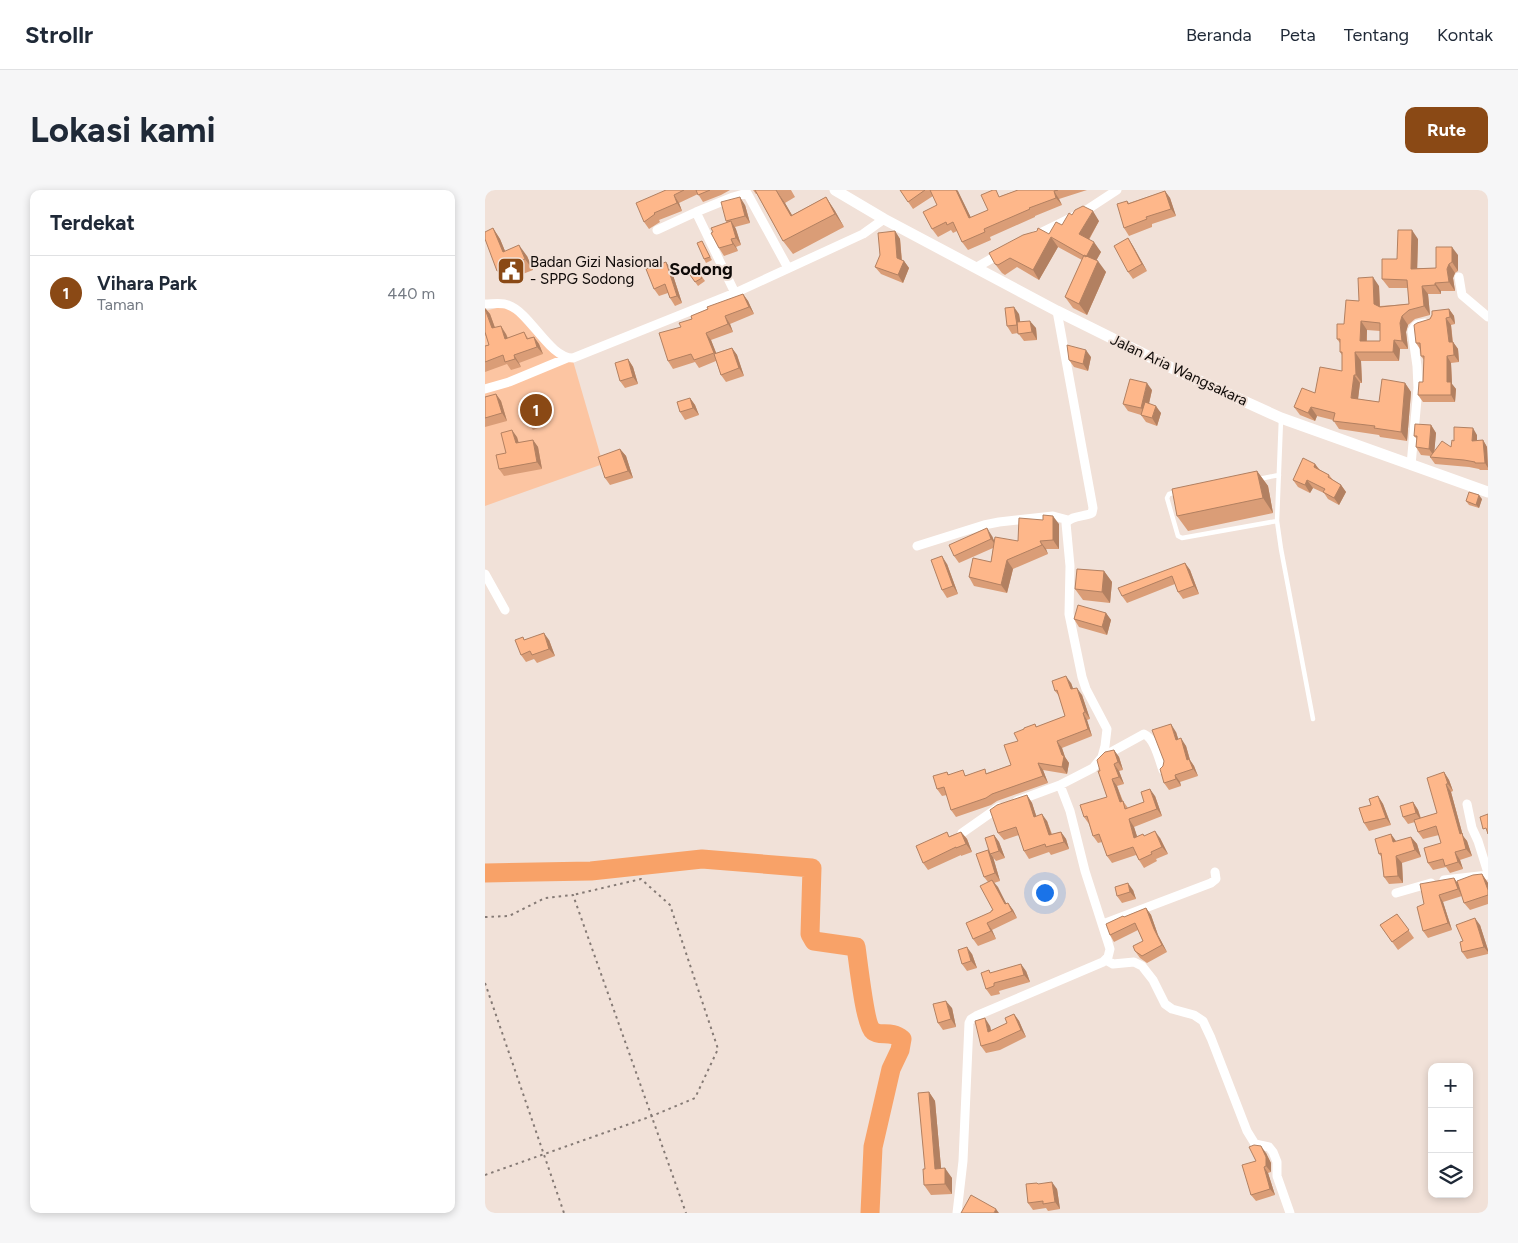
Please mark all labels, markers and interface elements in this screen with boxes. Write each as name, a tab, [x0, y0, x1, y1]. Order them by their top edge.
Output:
text: Strollr	[25, 20, 93, 49]
text: Beranda	[1186, 24, 1252, 46]
text: Peta	[1280, 24, 1316, 46]
text: Tentang	[1344, 24, 1409, 46]
text: Kontak	[1437, 24, 1493, 46]
button: Rute	[1405, 107, 1488, 153]
text: Lokasi kami	[30, 109, 216, 151]
text: Terdekat	[50, 210, 135, 235]
place label: Badan Gizi Nasional - SPPG Sodong	[530, 253, 663, 288]
public building icon: Badan Gizi Nasional - SPPG Sodong	[496, 256, 526, 286]
district label: Sodong	[669, 258, 733, 280]
text: Vihara Park	[97, 272, 197, 295]
text: 1	[63, 284, 69, 303]
text: 440 m	[387, 284, 435, 303]
text: Taman	[97, 295, 144, 314]
street label: Jalan Aria Wangsakara	[1108, 330, 1250, 410]
pin: 1	[520, 391, 552, 429]
your location	[1032, 880, 1058, 906]
map controls	[1428, 1063, 1473, 1198]
button: +	[1428, 1063, 1473, 1108]
button: −	[1428, 1108, 1473, 1153]
button: layers	[1428, 1153, 1473, 1198]

